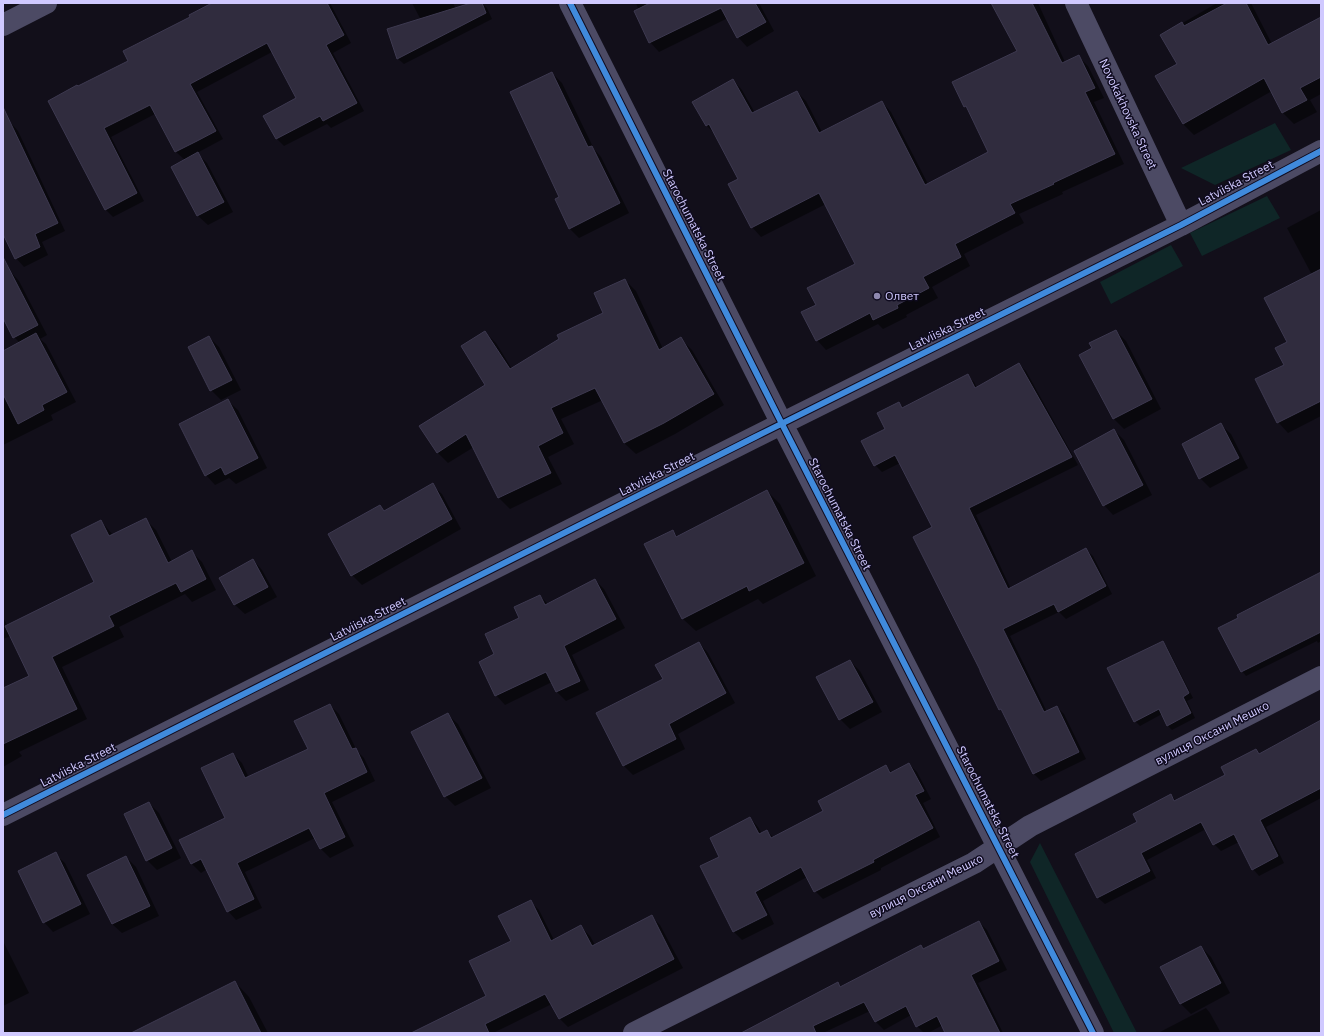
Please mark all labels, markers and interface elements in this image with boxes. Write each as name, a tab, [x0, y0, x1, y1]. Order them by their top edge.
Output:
street label: Novokakhovska Street	[1096, 56, 1161, 171]
street label: Latviiska Street	[1196, 157, 1276, 209]
street label: Starochumatska Street	[660, 166, 729, 283]
place label: Олвет	[885, 288, 919, 303]
marker: Олвет	[872, 291, 882, 301]
street label: Latviiska Street	[906, 304, 987, 353]
street label: Latviiska Street	[616, 448, 697, 499]
street label: Starochumatska Street	[806, 455, 875, 572]
street label: Latviiska Street	[327, 593, 408, 644]
street label: вулиця Оксани Мешко	[1152, 697, 1272, 768]
street label: Latviiska Street	[37, 739, 118, 790]
street label: Starochumatska Street	[954, 743, 1023, 860]
street label: вулиця Оксани Мешко	[866, 850, 986, 921]

